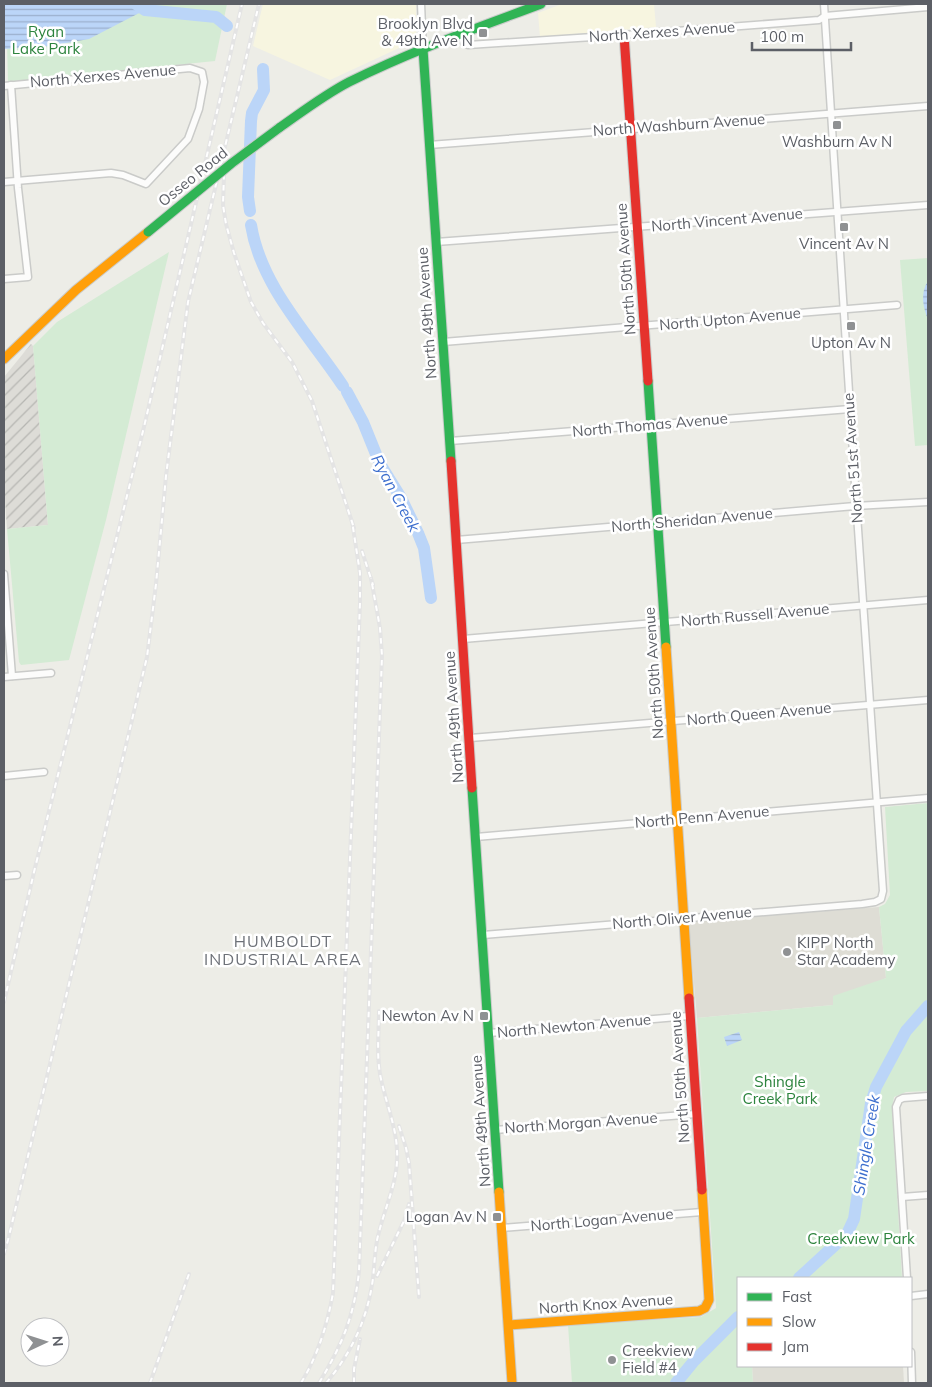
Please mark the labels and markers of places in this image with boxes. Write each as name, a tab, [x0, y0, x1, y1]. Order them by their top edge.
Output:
place label: Brooklyn Blvd & 49th Ave N	[378, 14, 473, 50]
marker: Brooklyn Blvd & 49th Ave N	[477, 27, 489, 39]
marker: Washburn Av N	[831, 119, 843, 131]
place label: Washburn Av N	[782, 132, 892, 151]
marker: Vincent Av N	[838, 221, 850, 233]
place label: Vincent Av N	[799, 234, 889, 253]
marker: Upton Av N	[845, 320, 857, 332]
place label: Upton Av N	[811, 333, 891, 352]
place label: KIPP North Star Academy	[797, 933, 895, 969]
marker: KIPP North Star Academy	[781, 946, 793, 958]
place label: Newton Av N	[381, 1006, 474, 1025]
marker: Newton Av N	[478, 1010, 490, 1022]
place label: Logan Av N	[406, 1207, 487, 1226]
marker: Logan Av N	[491, 1211, 503, 1223]
place label: Creekview Field #4	[622, 1341, 694, 1377]
marker: Creekview Field #4	[606, 1354, 618, 1366]

